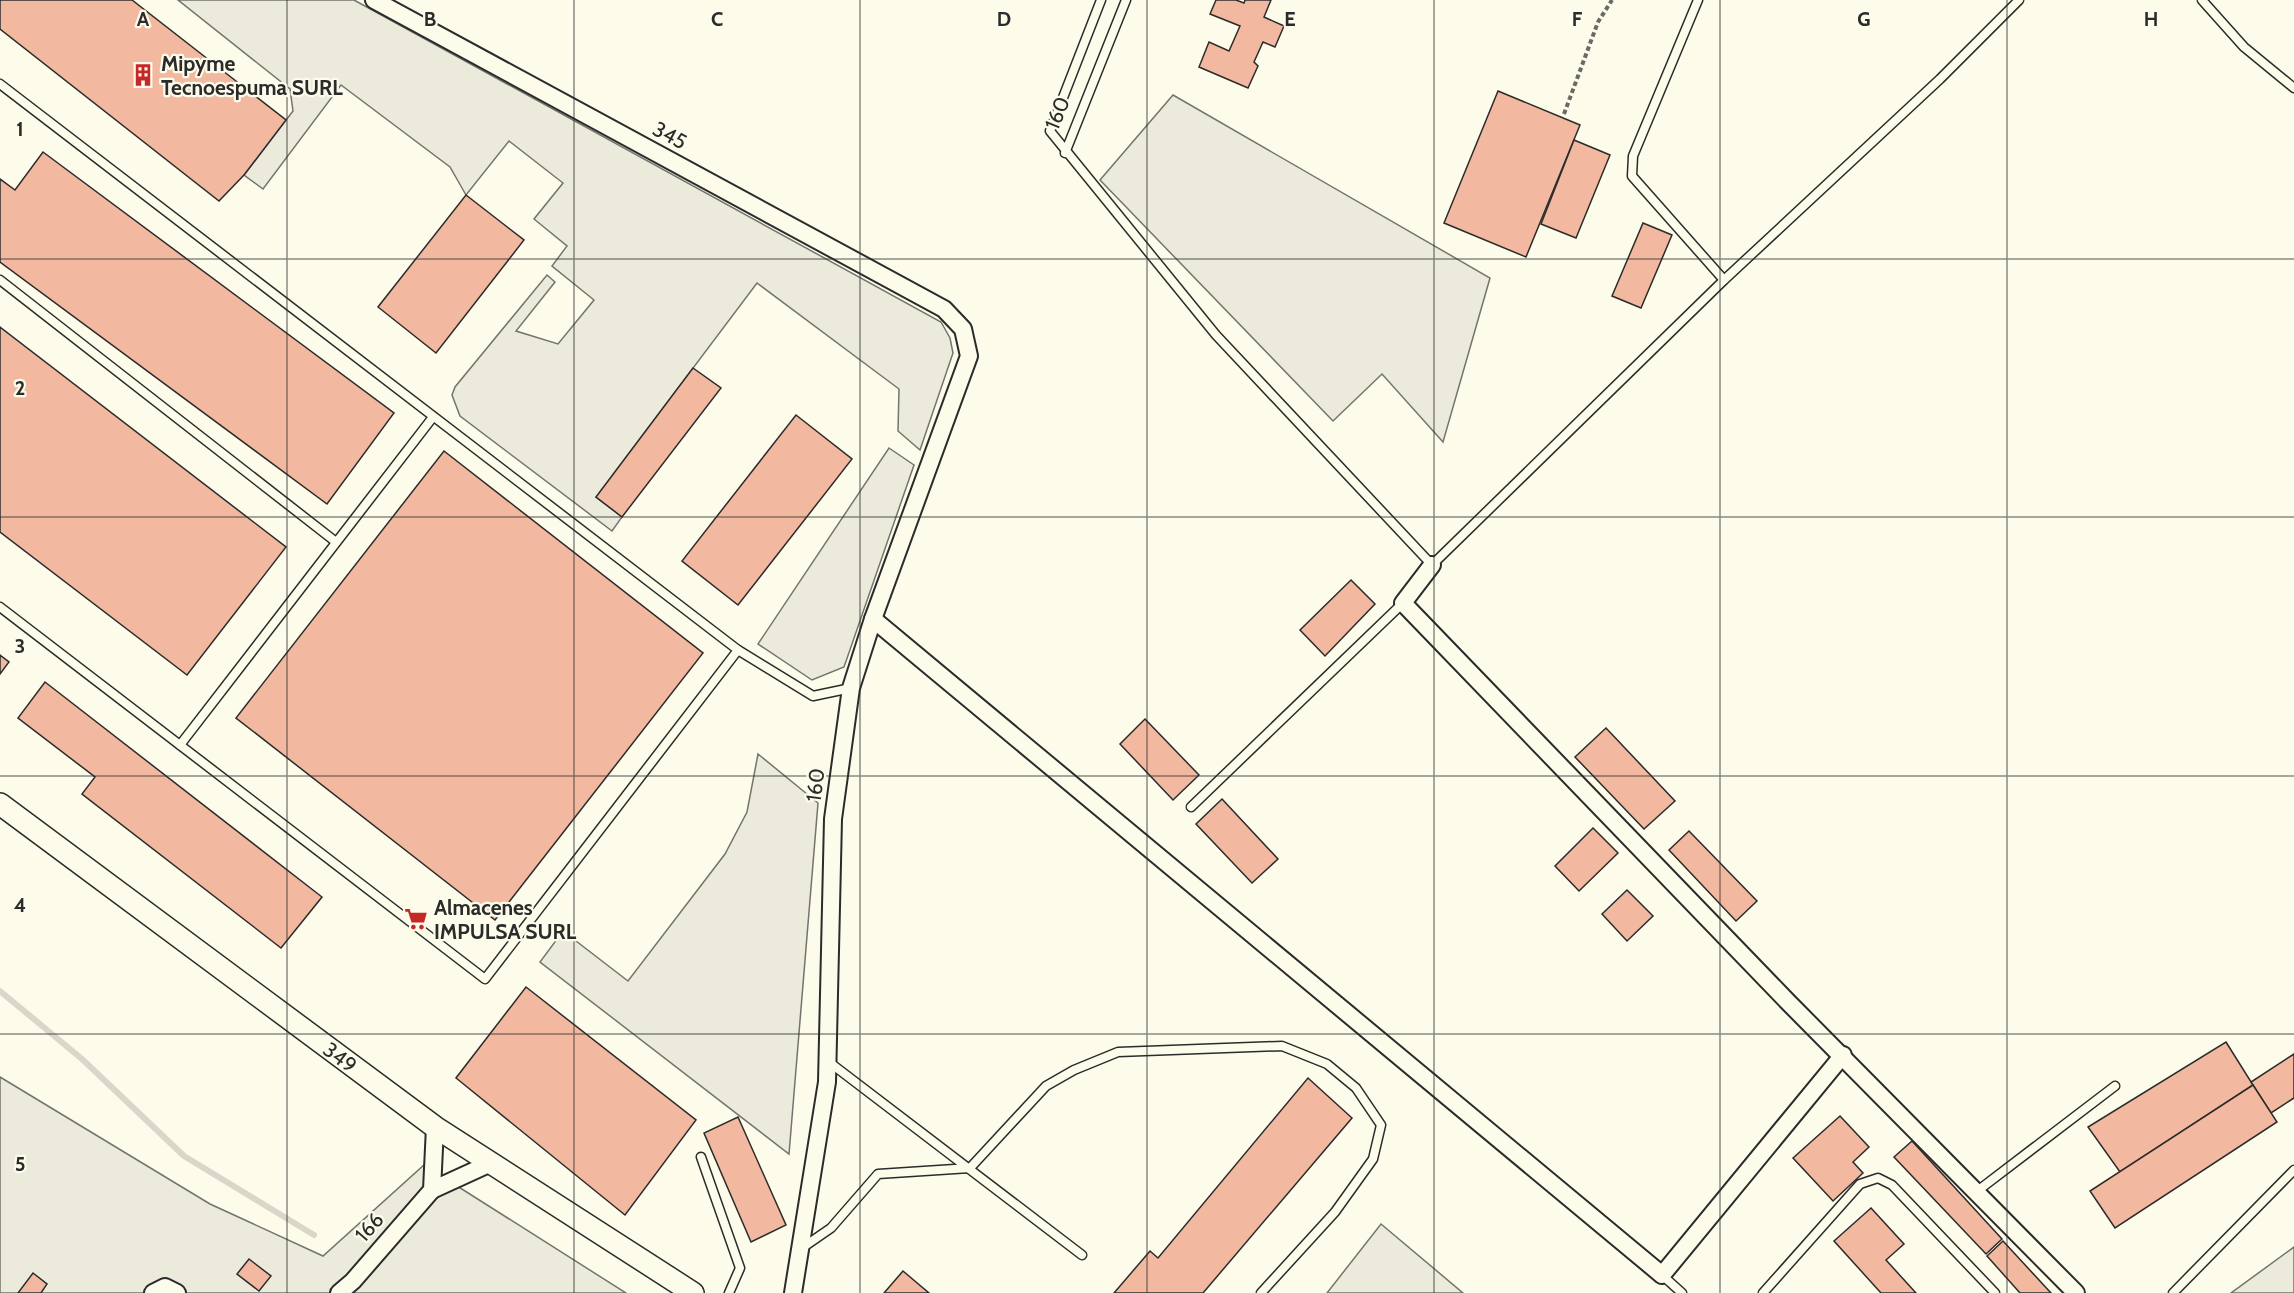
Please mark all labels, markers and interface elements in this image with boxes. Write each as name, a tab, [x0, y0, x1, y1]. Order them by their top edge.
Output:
text: A	[137, 7, 150, 31]
text: B	[424, 7, 436, 31]
text: C	[711, 7, 723, 31]
text: D	[997, 7, 1011, 31]
text: E	[1284, 7, 1296, 31]
text: F	[1572, 7, 1583, 31]
text: G	[1857, 7, 1871, 31]
text: H	[2144, 7, 2158, 31]
place label: Mipyme Tecnoespuma SURL	[161, 51, 343, 100]
building icon: Mipyme Tecnoespuma SURL	[130, 62, 156, 88]
street label: 160	[1039, 93, 1075, 133]
street label: 345	[649, 116, 691, 154]
text: 1	[16, 117, 24, 141]
text: 2	[15, 376, 25, 400]
text: 3	[15, 634, 25, 658]
street label: 160	[801, 767, 829, 803]
text: 4	[14, 893, 26, 917]
place label: Almacenes IMPULSA SURL	[434, 895, 577, 944]
supermarket icon: Almacenes IMPULSA SURL	[403, 906, 429, 932]
street label: 349	[319, 1036, 362, 1077]
text: 5	[15, 1152, 25, 1176]
street label: 166	[349, 1207, 389, 1247]

